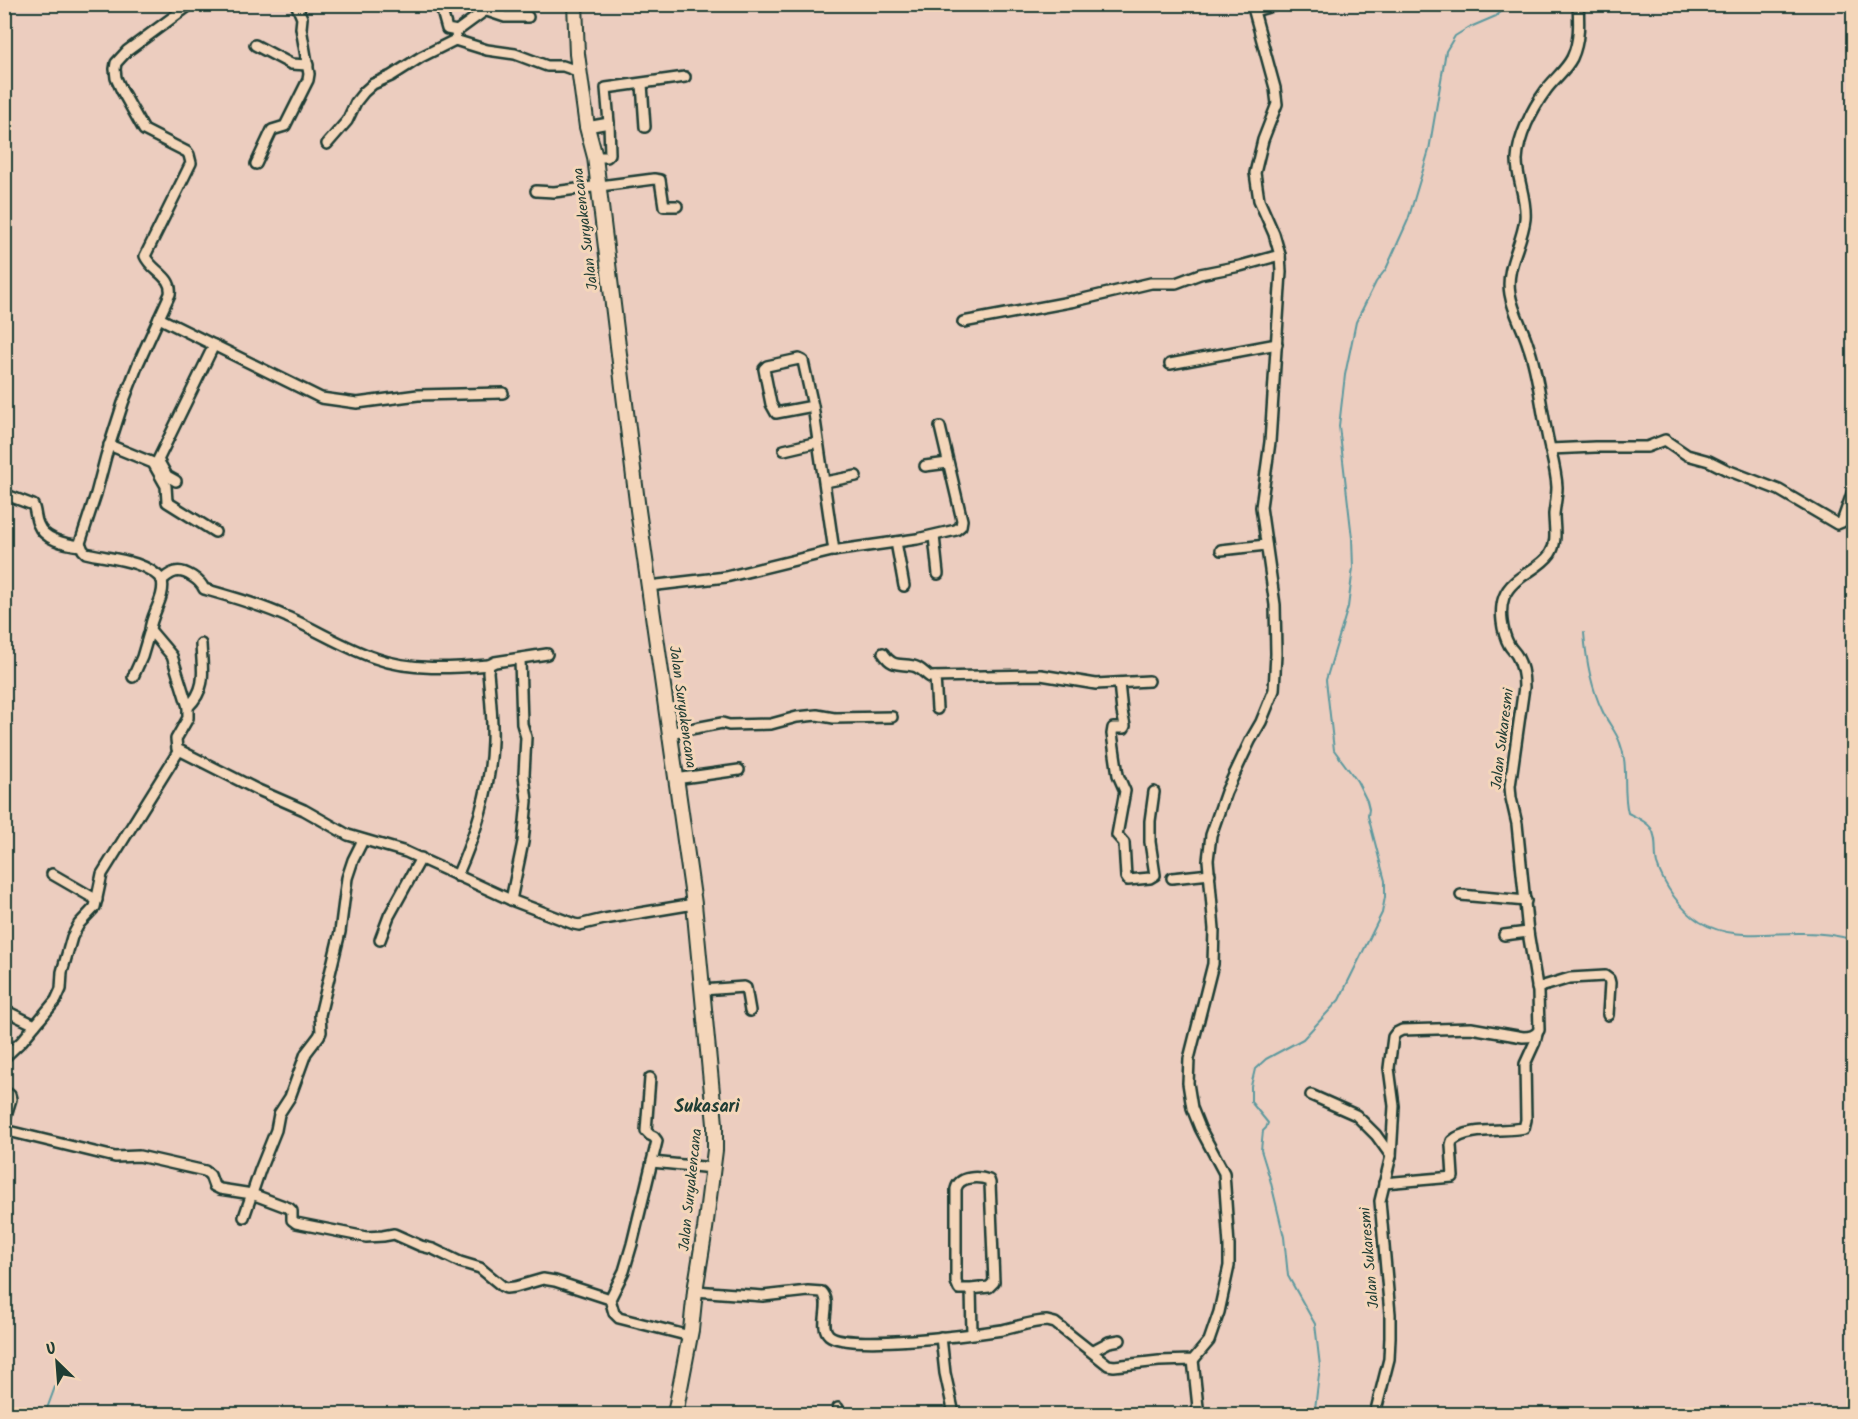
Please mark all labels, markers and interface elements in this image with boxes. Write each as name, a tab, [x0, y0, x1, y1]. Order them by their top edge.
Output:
street label: Jalan Suryakencana	[567, 166, 605, 292]
street label: Jalan Suryakencana	[662, 644, 702, 770]
street label: Jalan Sukaresmi	[1485, 686, 1521, 791]
district label: Sukasari	[674, 1093, 740, 1122]
street label: Jalan Suryakencana	[673, 1127, 709, 1253]
street label: Jalan Sukaresmi	[1353, 1205, 1386, 1310]
north arrow	[27, 1332, 87, 1392]
text: U	[42, 1336, 61, 1363]

